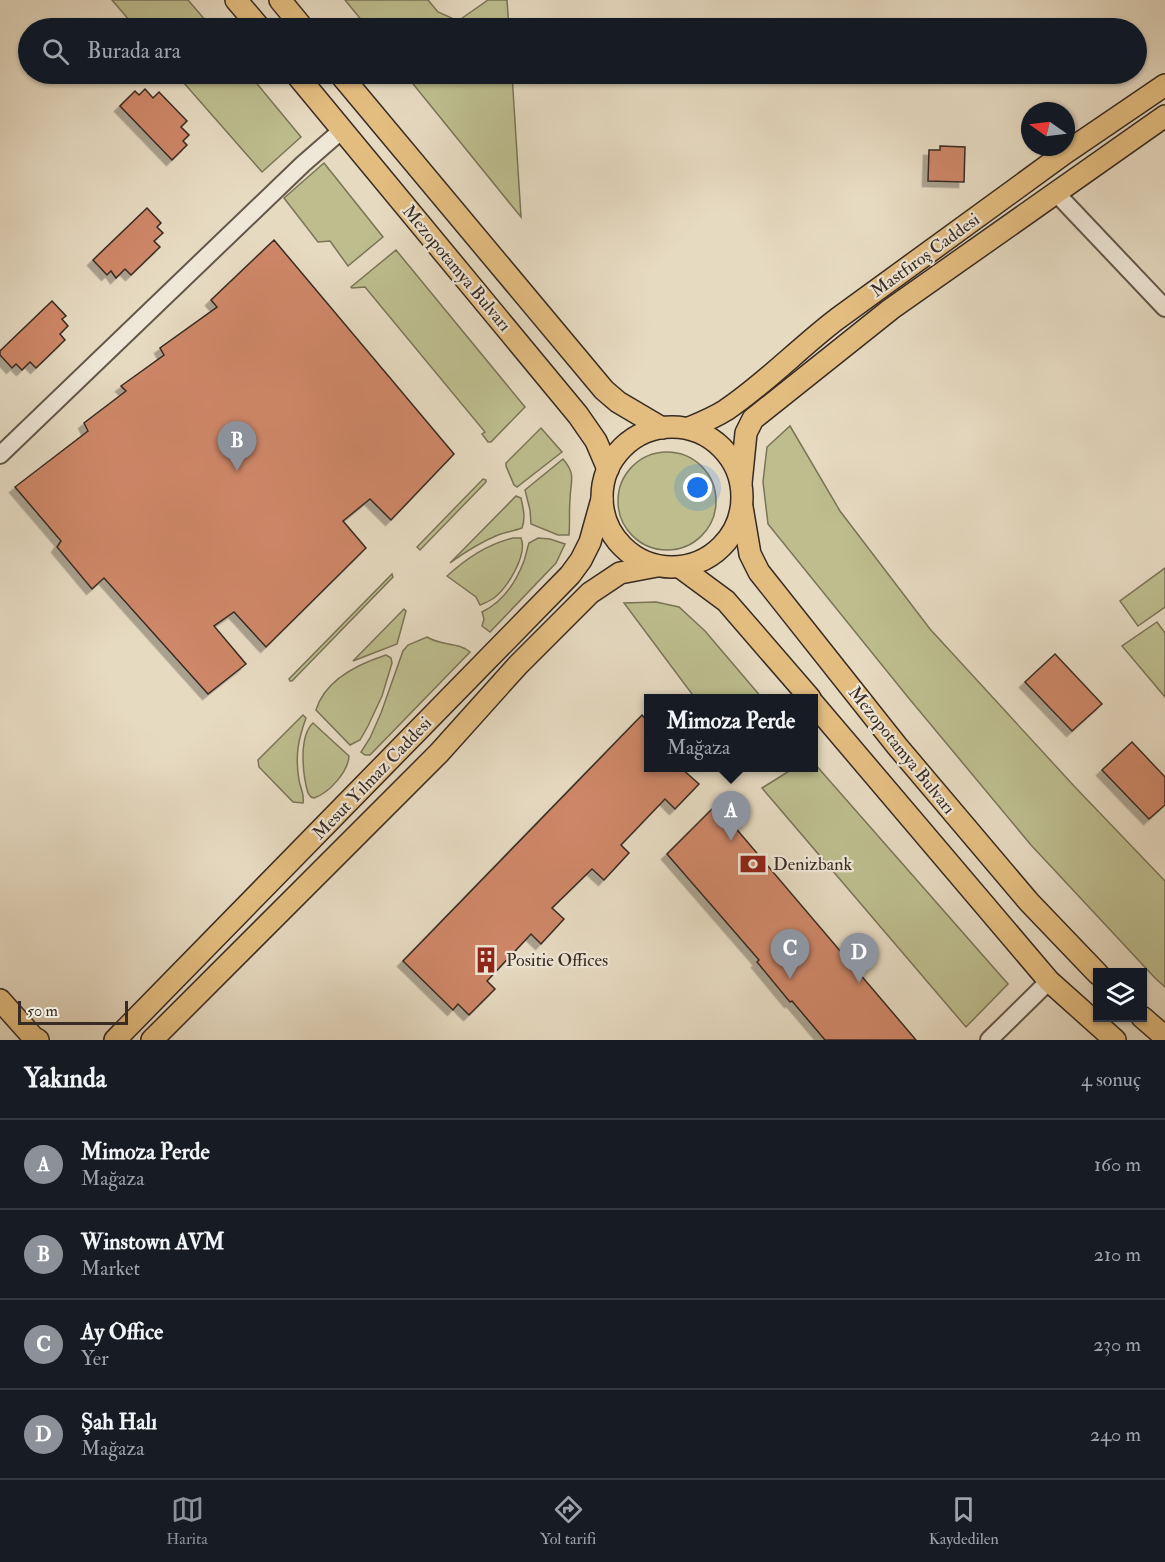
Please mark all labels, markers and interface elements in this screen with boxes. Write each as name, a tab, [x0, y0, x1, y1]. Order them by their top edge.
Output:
search box	[18, 18, 1147, 84]
icon: search	[39, 35, 72, 68]
text: Burada ara	[87, 37, 181, 65]
north arrow	[1021, 102, 1075, 156]
street label: Mezopotamya Bulvarı	[397, 200, 516, 336]
street label: Mastfıroş Caddesi	[866, 208, 985, 303]
pin: B	[218, 422, 256, 471]
your location	[683, 473, 712, 502]
street label: Mezopotamya Bulvarı	[843, 682, 960, 819]
popup	[644, 694, 818, 772]
text: Mimoza Perde	[667, 707, 795, 735]
street label: Mesut Yılmaz Caddesi	[308, 712, 437, 845]
text: Mağaza	[667, 735, 730, 760]
pin: A	[712, 792, 750, 841]
bank icon: Denizbank	[738, 849, 768, 879]
place label: Denizbank	[773, 853, 852, 876]
pin: C	[770, 930, 810, 979]
pin: D	[840, 934, 878, 983]
building icon: Positie Offices	[471, 945, 501, 975]
place label: Positie Offices	[506, 949, 608, 972]
map controls	[1093, 968, 1147, 1022]
button: layers	[1093, 968, 1147, 1022]
scale bar	[18, 998, 128, 1025]
text: 50 m	[27, 1001, 58, 1021]
text: Yakında	[24, 1063, 106, 1095]
text: 4 sonuç	[1081, 1067, 1141, 1092]
text: Mimoza Perde	[81, 1138, 210, 1166]
text: A	[37, 1152, 50, 1177]
text: 160 m	[1094, 1152, 1141, 1177]
text: Mağaza	[81, 1166, 144, 1191]
text: Winstown AVM	[81, 1228, 225, 1256]
text: B	[37, 1242, 50, 1267]
text: 210 m	[1094, 1242, 1141, 1267]
text: Market	[81, 1256, 140, 1281]
text: Ay Office	[81, 1318, 163, 1346]
text: C	[36, 1332, 51, 1357]
text: 230 m	[1093, 1332, 1141, 1357]
text: Yer	[81, 1346, 109, 1371]
text: Şah Halı	[81, 1408, 157, 1436]
text: D	[35, 1422, 52, 1447]
text: 240 m	[1090, 1422, 1141, 1447]
text: Mağaza	[81, 1436, 144, 1461]
tab: Harita	[166, 1493, 208, 1549]
tab: Yol tarifi	[540, 1493, 596, 1549]
tab: Kaydedilen	[929, 1493, 999, 1549]

